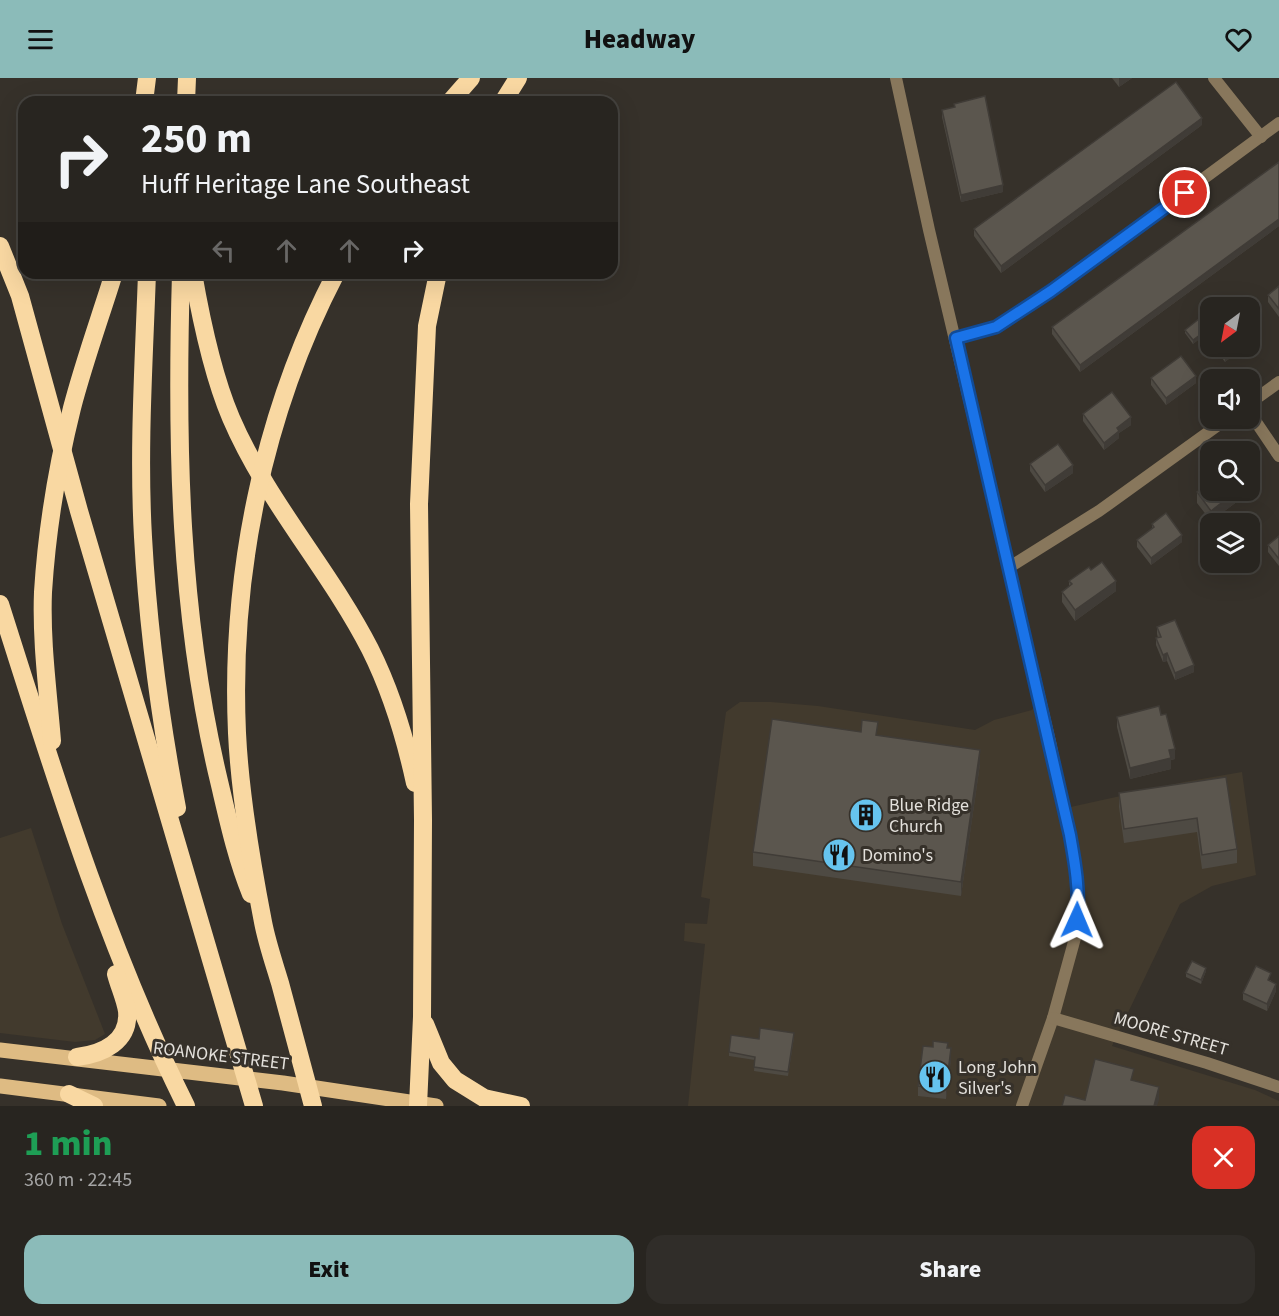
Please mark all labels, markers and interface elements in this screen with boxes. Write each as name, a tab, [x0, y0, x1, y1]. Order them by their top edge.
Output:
text: Headway	[584, 20, 695, 59]
icon: menu	[24, 23, 57, 56]
icon: heart	[1222, 23, 1255, 56]
text: 250 m	[141, 109, 252, 169]
icon: right	[42, 120, 120, 198]
text: Huff Heritage Lane Southeast	[141, 165, 470, 204]
pin	[1159, 167, 1210, 218]
icon: arrive	[1168, 176, 1201, 209]
icon: left	[207, 234, 240, 267]
icon: ahead	[270, 234, 303, 267]
icon: ahead	[333, 234, 366, 267]
icon: right	[396, 234, 429, 267]
north arrow	[1200, 297, 1260, 357]
map controls	[1200, 297, 1260, 573]
button: sound	[1200, 369, 1260, 429]
button: search	[1200, 441, 1260, 501]
button: layers	[1200, 513, 1260, 573]
place label: Blue Ridge Church	[889, 793, 969, 839]
building icon: Blue Ridge Church	[848, 797, 884, 833]
restaurant icon: Domino's	[821, 837, 857, 873]
place label: Domino's	[862, 843, 933, 868]
position arrow	[1045, 888, 1109, 952]
street label: MOORE STREET	[1111, 1006, 1232, 1062]
street label: ROANOKE STREET	[152, 1035, 291, 1077]
place label: Long John Silver's	[958, 1055, 1037, 1101]
restaurant icon: Long John Silver's	[917, 1059, 953, 1095]
text: 1 min	[24, 1118, 112, 1169]
button: close	[1192, 1126, 1255, 1189]
text: 360 m · 22:45	[24, 1166, 132, 1194]
button: Exit	[24, 1235, 634, 1304]
button: Share	[646, 1235, 1255, 1304]

